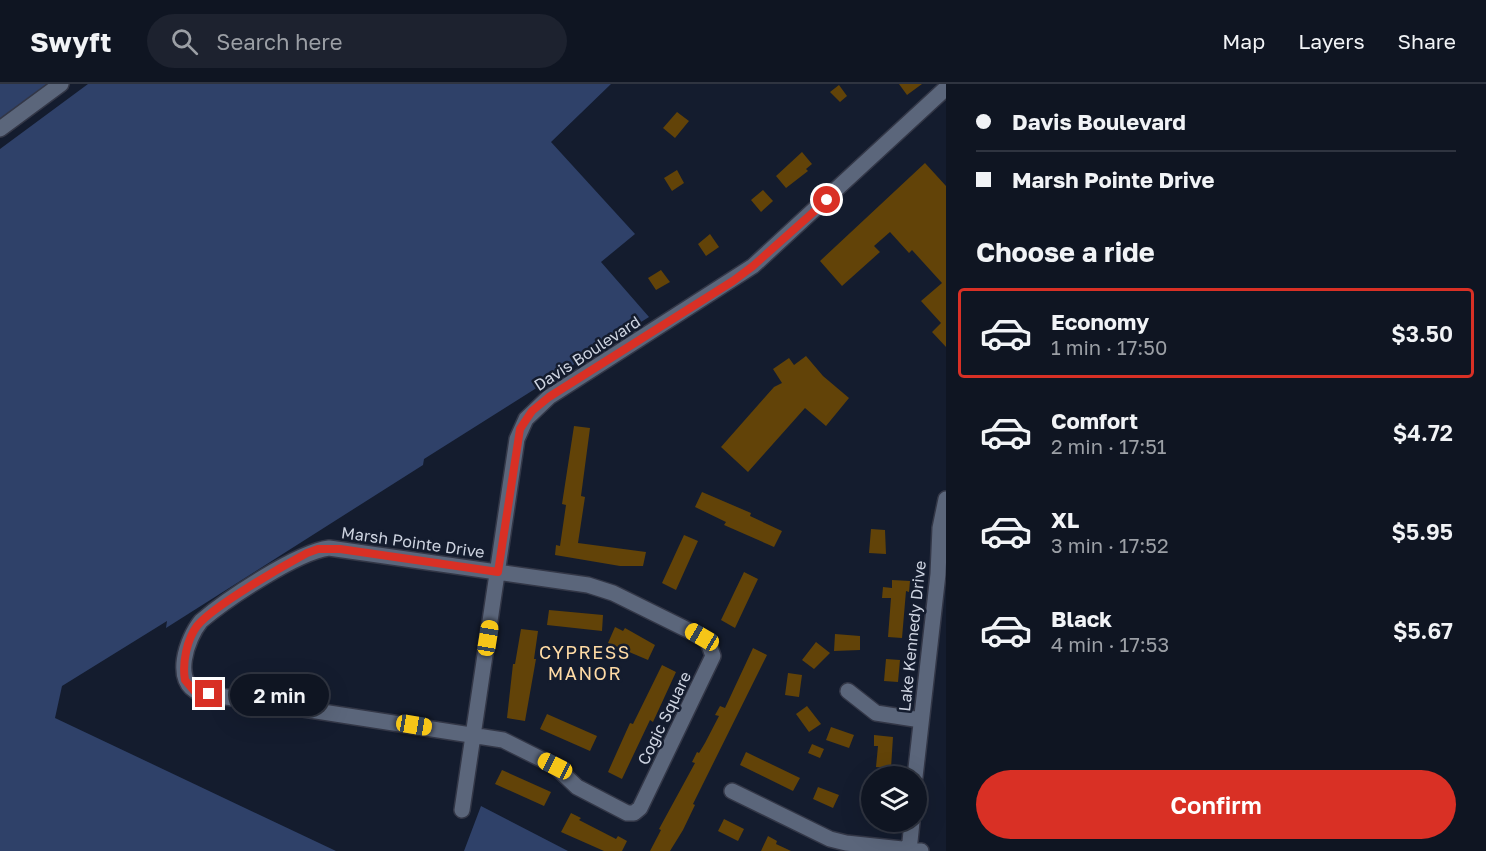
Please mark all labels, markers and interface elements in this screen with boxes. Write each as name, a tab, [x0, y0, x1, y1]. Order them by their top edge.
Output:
search box	[147, 14, 567, 68]
text: Swyft	[30, 25, 111, 58]
icon: search	[168, 25, 201, 58]
text: Search here	[216, 28, 342, 55]
text: Map	[1222, 28, 1265, 54]
text: Layers	[1298, 28, 1365, 54]
text: Share	[1398, 28, 1456, 54]
text: Davis Boulevard	[1012, 108, 1186, 135]
text: Marsh Pointe Drive	[1012, 166, 1215, 193]
route start	[813, 186, 840, 213]
text: Choose a ride	[976, 236, 1155, 268]
icon: car	[979, 306, 1033, 360]
text: Economy	[1051, 308, 1149, 335]
street label: Davis Boulevard	[530, 311, 644, 395]
text: $3.50	[1391, 320, 1453, 347]
text: 1 min · 17:50	[1051, 335, 1167, 359]
icon: car	[979, 405, 1033, 459]
text: Comfort	[1051, 407, 1138, 434]
text: $4.72	[1393, 419, 1453, 446]
text: 2 min · 17:51	[1051, 434, 1167, 458]
icon: car	[979, 504, 1033, 558]
text: XL	[1051, 506, 1079, 533]
text: $5.95	[1392, 518, 1453, 545]
street label: Marsh Pointe Drive	[340, 522, 486, 562]
text: 3 min · 17:52	[1051, 533, 1169, 557]
street label: Lake Kennedy Drive	[894, 560, 930, 712]
icon: car	[979, 603, 1033, 657]
text: Black	[1051, 605, 1112, 632]
text: $5.67	[1393, 617, 1453, 644]
car	[476, 619, 500, 657]
car	[682, 620, 722, 654]
text: 4 min · 17:53	[1051, 632, 1169, 656]
district label: CYPRESS MANOR	[539, 641, 631, 684]
street label: Cogic Square	[633, 668, 695, 768]
callout: 2 min	[230, 673, 329, 715]
route end	[195, 680, 222, 707]
text: 2 min	[254, 683, 306, 707]
car	[395, 713, 433, 737]
car	[535, 750, 575, 782]
map controls	[861, 766, 927, 832]
button: layers	[861, 766, 927, 832]
button: Confirm	[976, 770, 1456, 839]

